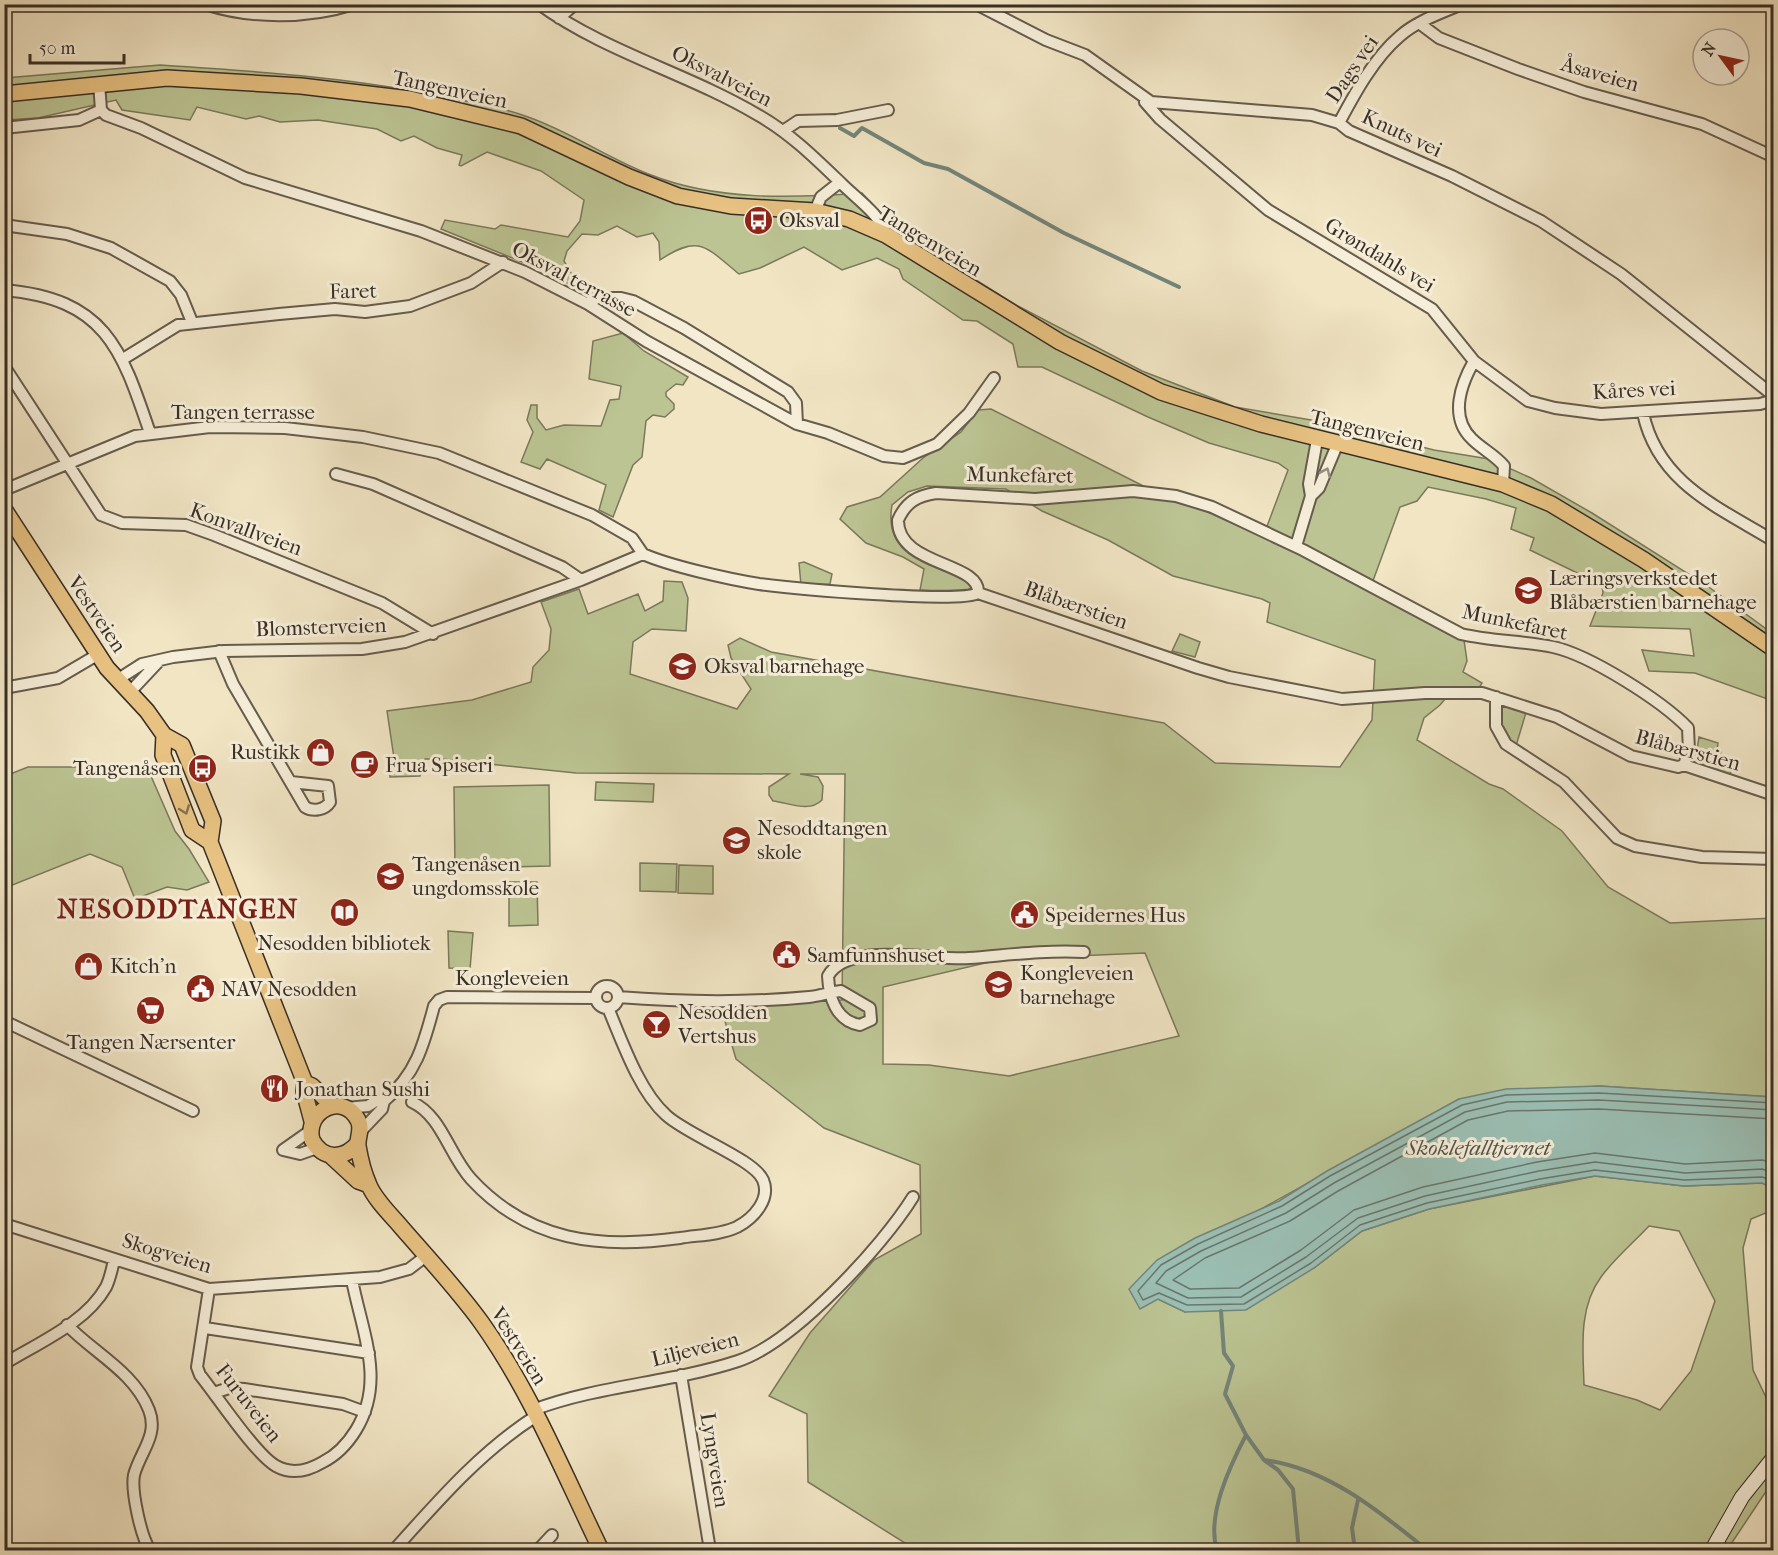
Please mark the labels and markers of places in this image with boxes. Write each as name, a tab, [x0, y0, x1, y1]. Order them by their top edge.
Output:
bus stop icon: Oksval	[742, 204, 774, 236]
place label: Oksval	[779, 208, 840, 232]
place label: Læringsverkstedet Blåbærstien barnehage	[1549, 566, 1757, 614]
school or university icon: Læringsverkstedet Blåbærstien barnehage	[1512, 574, 1544, 606]
school or university icon: Oksval barnehage	[667, 650, 699, 682]
place label: Oksval barnehage	[704, 654, 865, 678]
shop icon: Rustikk	[305, 736, 337, 768]
place label: Rustikk	[230, 740, 300, 764]
cafe icon: Frua Spiseri	[348, 749, 380, 781]
bus stop icon: Tangenåsen	[186, 752, 218, 784]
place label: Frua Spiseri	[385, 753, 493, 777]
place label: Tangenåsen	[73, 756, 181, 780]
place label: Nesoddtangen skole	[757, 816, 887, 864]
school or university icon: Nesoddtangen skole	[720, 824, 752, 856]
place label: Tangenåsen ungdomsskole	[411, 852, 539, 900]
school or university icon: Tangenåsen ungdomsskole	[375, 860, 407, 892]
library icon: Nesodden bibliotek	[328, 896, 360, 928]
public building icon: Speidernes Hus	[1008, 899, 1040, 931]
place label: Speidernes Hus	[1045, 903, 1185, 927]
place label: Nesodden bibliotek	[257, 931, 431, 955]
public building icon: Samfunnshuset	[770, 939, 802, 971]
place label: Samfunnshuset	[807, 943, 946, 967]
shop icon: Kitch'n	[73, 950, 105, 982]
place label: Kitch'n	[110, 954, 176, 978]
place label: Kongleveien barnehage	[1019, 961, 1134, 1009]
school or university icon: Kongleveien barnehage	[983, 969, 1015, 1001]
public building icon: NAV Nesodden	[184, 973, 216, 1005]
place label: NAV Nesodden	[221, 977, 357, 1001]
supermarket icon: Tangen Nærsenter	[135, 995, 167, 1027]
place label: Nesodden Vertshus	[677, 1000, 768, 1048]
bar icon: Nesodden Vertshus	[641, 1008, 673, 1040]
place label: Tangen Nærsenter	[66, 1030, 236, 1054]
restaurant icon: Jonathan Sushi	[259, 1073, 291, 1105]
place label: Jonathan Sushi	[294, 1077, 430, 1101]

